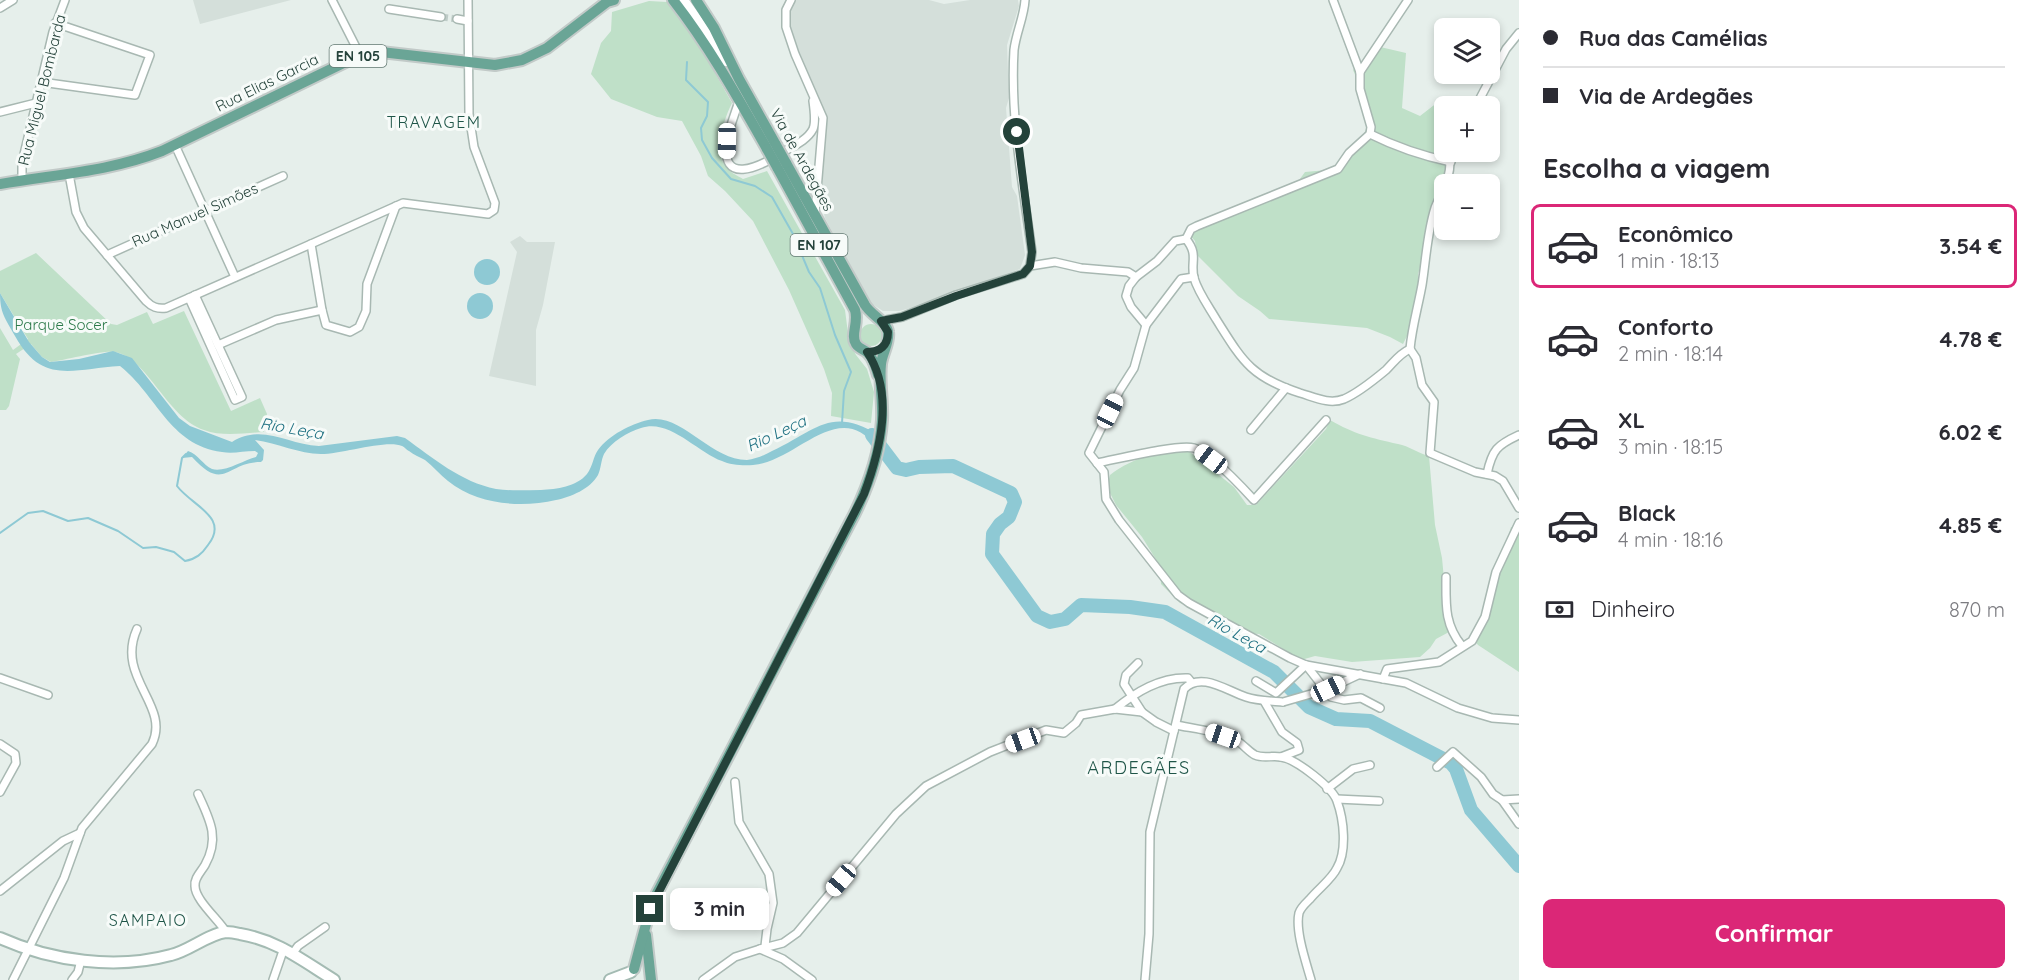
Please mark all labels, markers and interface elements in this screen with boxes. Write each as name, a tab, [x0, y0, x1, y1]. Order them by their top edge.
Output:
street label: Rua Miguel Bombarda	[14, 12, 70, 168]
map controls	[1434, 18, 1500, 240]
button: layers	[1434, 18, 1500, 84]
text: Rua das Camélias	[1579, 24, 1768, 52]
road number: EN 105	[330, 45, 386, 67]
street label: Rua Elias Garcia	[212, 49, 321, 116]
text: Via de Ardegães	[1579, 82, 1753, 110]
button: +	[1434, 96, 1500, 162]
street label: Via de Ardegães	[766, 105, 839, 214]
district label: TRAVAGEM	[386, 112, 482, 132]
route start	[1003, 118, 1030, 145]
car	[718, 123, 736, 159]
text: Escolha a viagem	[1543, 151, 1771, 185]
button: −	[1434, 174, 1500, 240]
street label: Rua Manuel Simões	[129, 178, 261, 251]
icon: car	[1546, 219, 1600, 273]
text: Econômico	[1618, 220, 1733, 248]
text: 3.54 €	[1939, 232, 2002, 260]
road number: EN 107	[790, 234, 848, 256]
text: 1 min · 18:13	[1618, 248, 1720, 273]
icon: car	[1546, 312, 1600, 366]
text: Conforto	[1618, 313, 1713, 341]
park label: Parque Socer	[14, 315, 108, 334]
text: 4.78 €	[1939, 325, 2002, 353]
text: 2 min · 18:14	[1618, 341, 1723, 366]
car	[1094, 391, 1126, 431]
icon: car	[1546, 405, 1600, 459]
text: XL	[1618, 406, 1645, 434]
water label: Rio Leça	[743, 410, 810, 456]
water label: Rio Leça	[259, 413, 326, 444]
text: 6.02 €	[1938, 418, 2002, 446]
text: 3 min · 18:15	[1618, 434, 1723, 459]
car	[1191, 441, 1231, 477]
icon: car	[1546, 498, 1600, 552]
text: Black	[1618, 499, 1676, 527]
text: 4.85 €	[1939, 511, 2002, 539]
text: 4 min · 18:16	[1618, 527, 1723, 552]
icon: cash	[1543, 593, 1576, 626]
text: Dinheiro	[1591, 595, 1675, 623]
text: 870 m	[1949, 597, 2005, 622]
water label: Rio Leça	[1204, 609, 1271, 658]
car	[1308, 673, 1348, 705]
car	[1203, 722, 1243, 750]
car	[1003, 725, 1043, 755]
district label: ARDEGÃES	[1087, 756, 1191, 779]
car	[823, 860, 859, 900]
callout: 3 min	[671, 888, 770, 930]
route end	[636, 895, 663, 922]
text: 3 min	[694, 896, 745, 921]
button: Confirmar	[1543, 899, 2005, 968]
district label: SAMPAIO	[109, 910, 187, 930]

